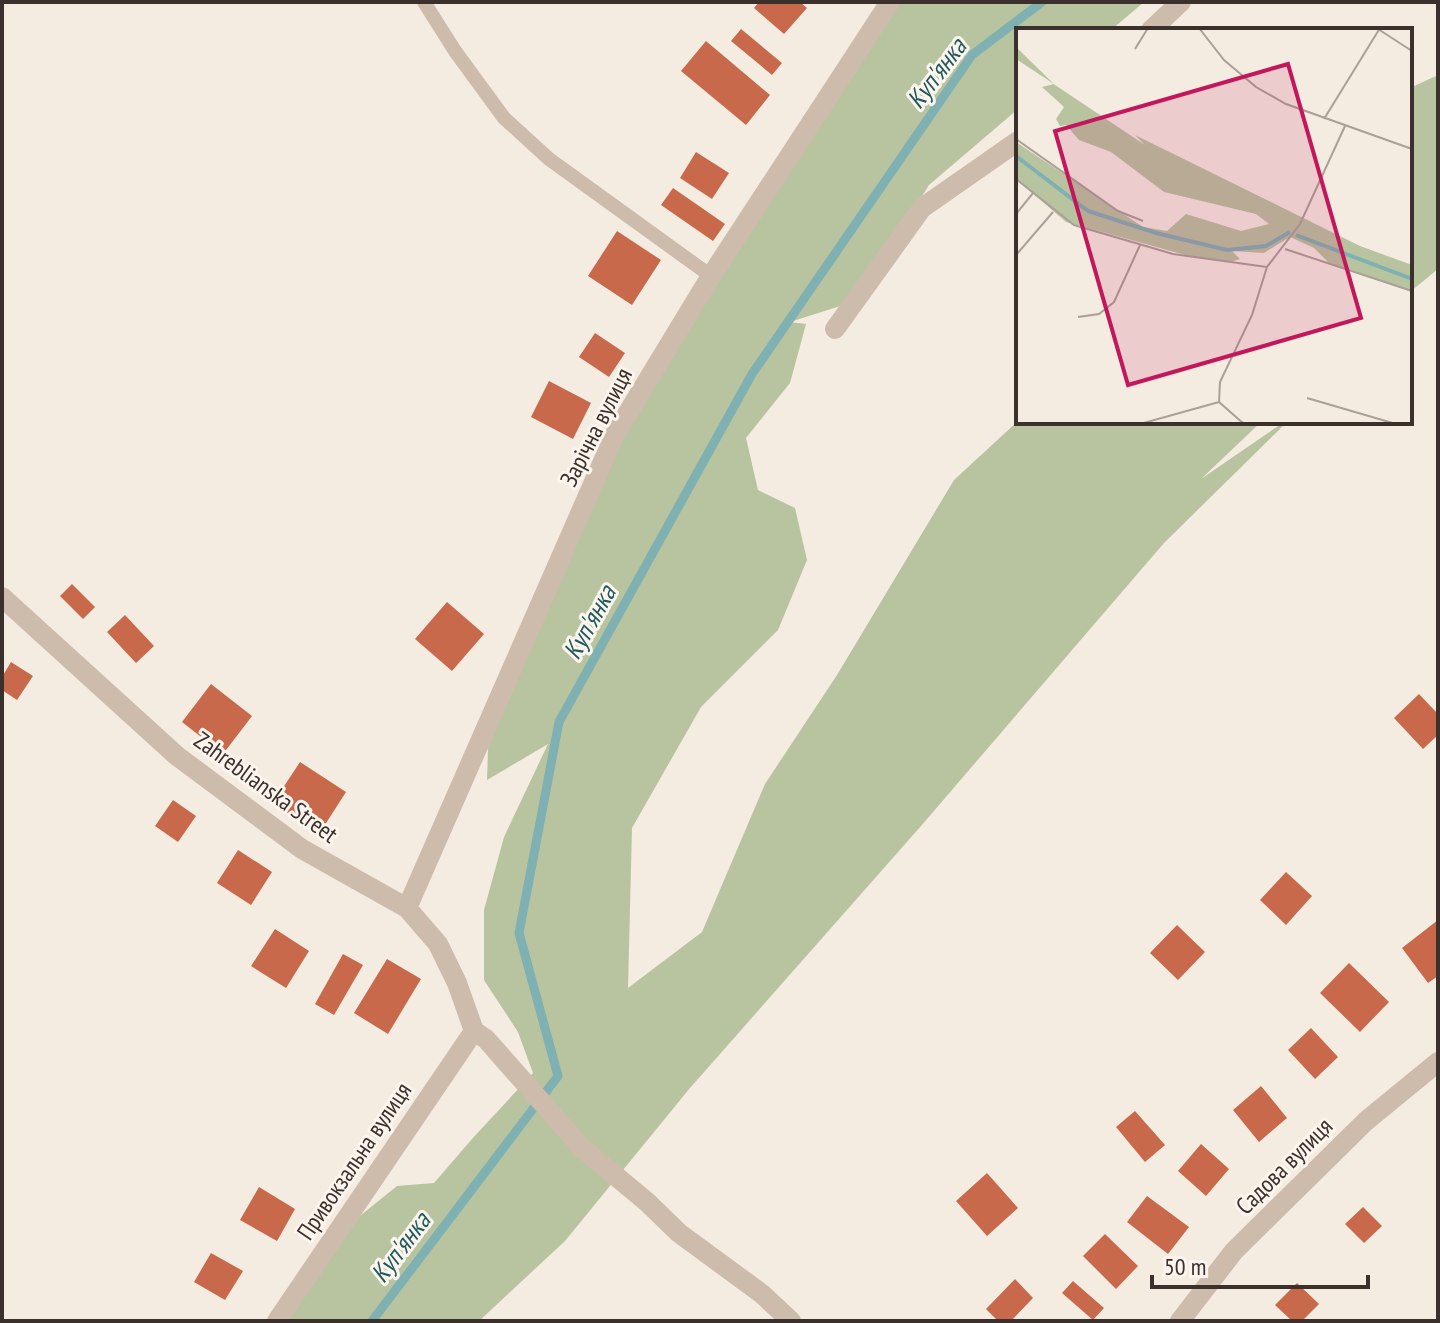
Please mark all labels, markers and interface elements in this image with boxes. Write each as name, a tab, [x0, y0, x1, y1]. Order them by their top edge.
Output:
inset map	[1016, 28, 1412, 424]
water label: Куп'янка	[899, 30, 974, 115]
street label: Зарічна вулиця	[553, 363, 639, 491]
water label: Куп'янка	[555, 578, 623, 665]
street label: Zahreblianska Street	[188, 725, 344, 850]
street label: Привокзальна вулиця	[290, 1076, 418, 1246]
street label: Садова вулиця	[1229, 1111, 1339, 1221]
water label: Куп'янка	[363, 1204, 438, 1289]
scale bar	[1152, 1239, 1368, 1289]
text: 50 m	[1164, 1251, 1206, 1282]

